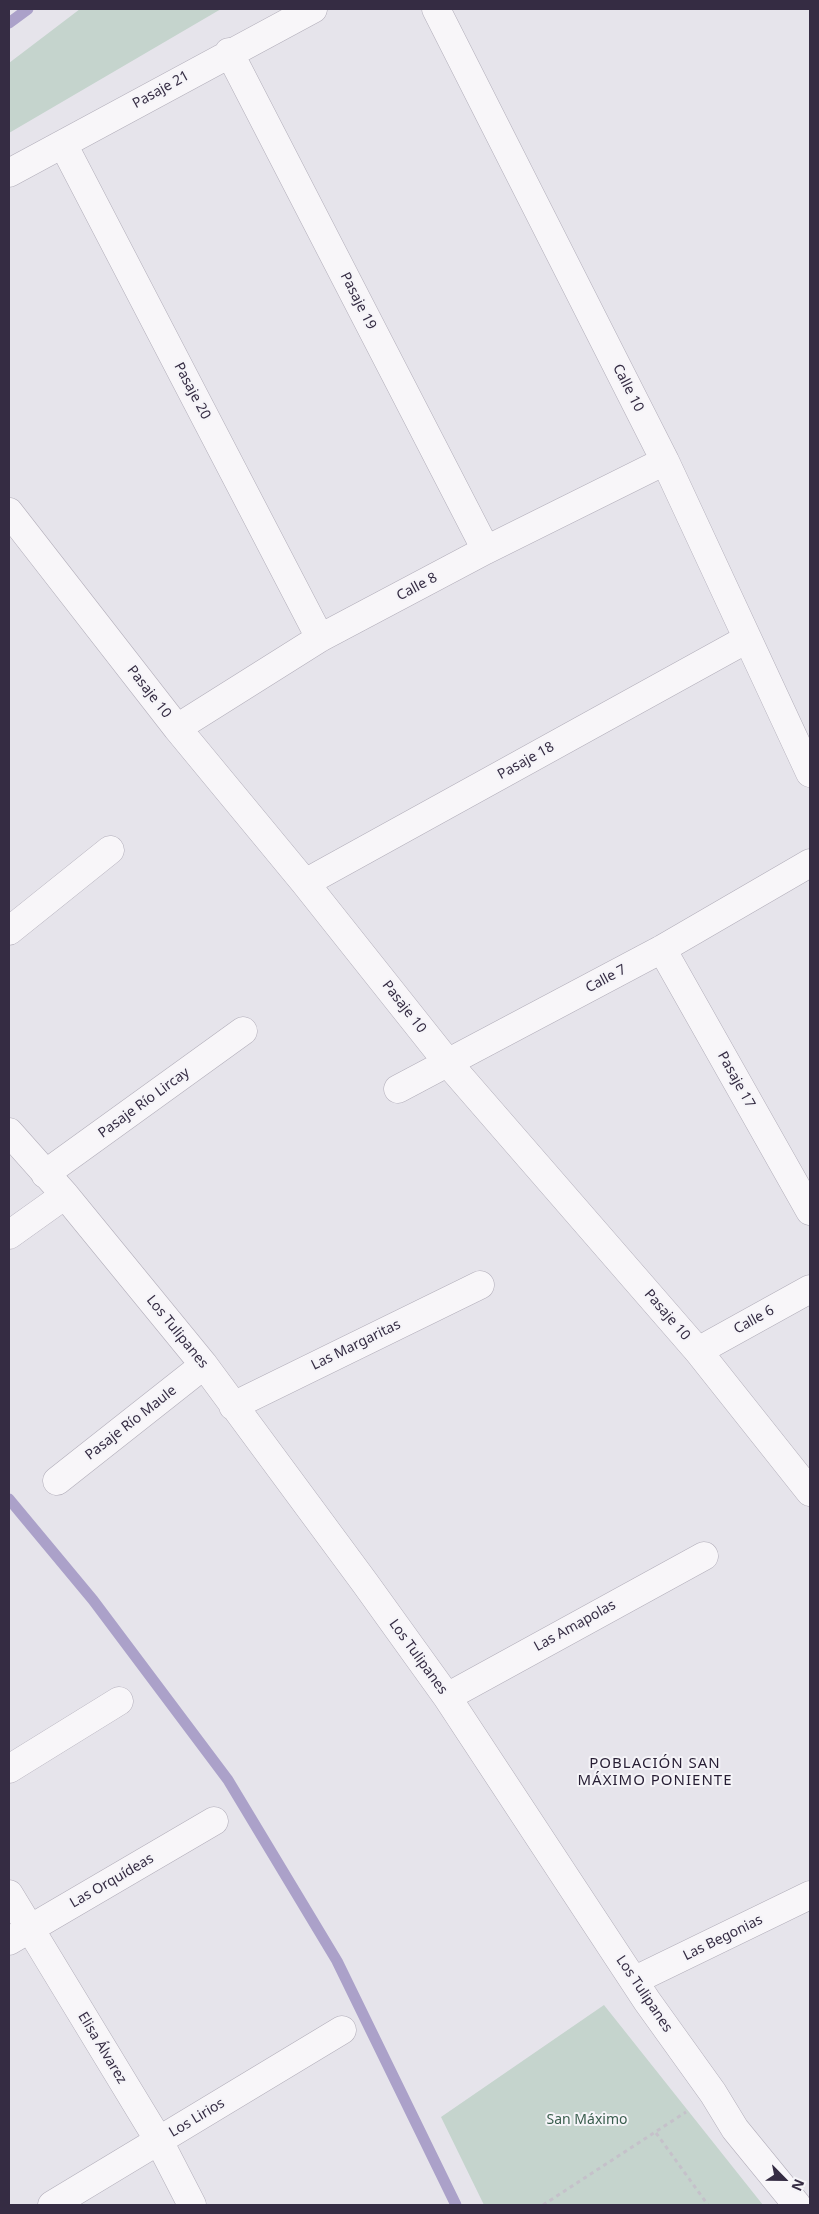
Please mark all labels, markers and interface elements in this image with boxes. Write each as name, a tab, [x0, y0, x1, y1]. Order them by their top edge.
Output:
street label: Pasaje 21	[130, 68, 192, 112]
street label: Pasaje 19	[336, 270, 380, 332]
street label: Pasaje 20	[170, 360, 214, 422]
street label: Calle 10	[609, 361, 647, 415]
street label: Calle 8	[394, 569, 440, 605]
street label: Pasaje 10	[123, 662, 175, 722]
street label: Pasaje 18	[495, 739, 557, 783]
street label: Calle 7	[583, 961, 629, 997]
street label: Pasaje 10	[378, 977, 430, 1037]
street label: Pasaje 17	[714, 1049, 758, 1111]
street label: Pasaje Río Lircay	[95, 1064, 193, 1142]
street label: Pasaje 10	[640, 1286, 694, 1344]
street label: Los Tulipanes	[143, 1292, 211, 1372]
street label: Calle 6	[731, 1302, 777, 1338]
street label: Las Margaritas	[309, 1316, 403, 1374]
street label: Pasaje Río Maule	[82, 1382, 180, 1464]
street label: Las Amapolas	[531, 1597, 619, 1655]
street label: Los Tulipanes	[385, 1616, 451, 1698]
district label: POBLACIÓN SAN MÁXIMO PONIENTE	[576, 1755, 734, 1790]
street label: Las Orquídeas	[67, 1850, 157, 1912]
street label: Las Begonias	[680, 1912, 766, 1964]
street label: Los Tulipanes	[612, 1952, 676, 2036]
street label: Elisa Álvarez	[74, 2009, 130, 2087]
street label: Los Lirios	[166, 2095, 228, 2141]
park label: San Máximo	[547, 2112, 627, 2128]
north arrow	[759, 2154, 809, 2204]
text: N	[787, 2176, 809, 2194]

